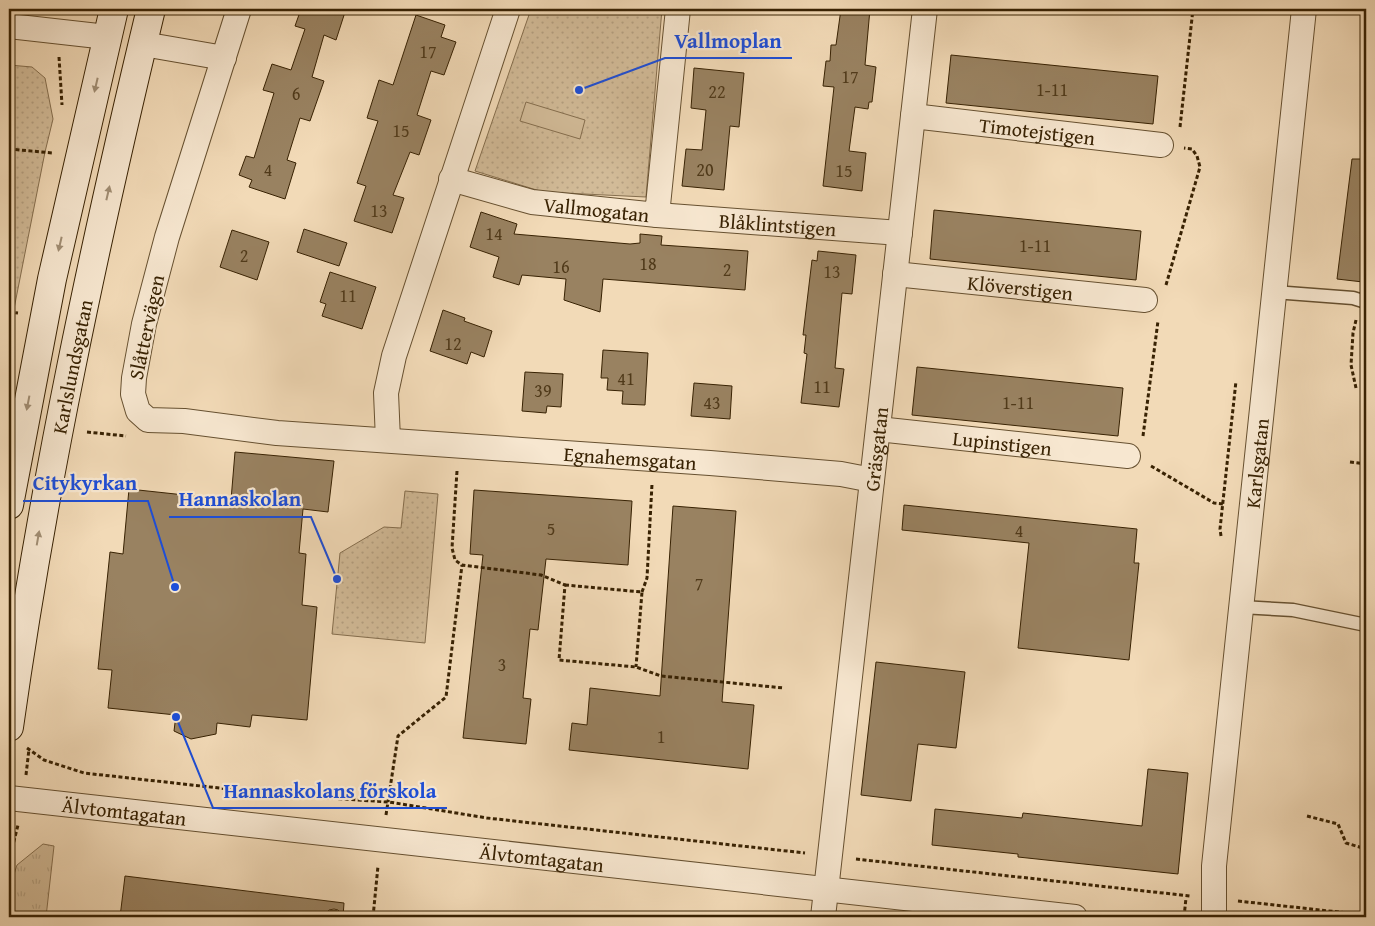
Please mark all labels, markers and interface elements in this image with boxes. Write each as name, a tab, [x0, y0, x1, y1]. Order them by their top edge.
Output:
callout: Vallmoplan	[665, 22, 792, 58]
text: Vallmoplan	[674, 25, 782, 56]
house number: 17	[419, 38, 437, 65]
house number: 17	[841, 63, 859, 90]
house number: 1-11	[1036, 76, 1068, 103]
one-way arrow	[92, 77, 100, 93]
house number: 22	[708, 78, 726, 105]
house number: 6	[292, 80, 300, 107]
street label: Timotejstigen	[978, 109, 1097, 152]
house number: 15	[392, 117, 410, 144]
house number: 4	[264, 156, 272, 183]
house number: 20	[696, 156, 714, 183]
house number: 15	[835, 157, 853, 184]
one-way arrow	[104, 185, 112, 200]
street label: Vallmogatan	[542, 189, 651, 229]
house number: 13	[370, 197, 388, 224]
street label: Blåklintstigen	[718, 205, 837, 243]
house number: 14	[485, 220, 503, 247]
house number: 1-11	[1019, 232, 1051, 259]
one-way arrow	[56, 236, 64, 251]
house number: 2	[240, 242, 248, 269]
house number: 18	[639, 250, 657, 277]
house number: 16	[552, 253, 570, 280]
house number: 2	[723, 256, 731, 283]
house number: 13	[823, 258, 841, 285]
street label: Klöverstigen	[966, 267, 1075, 307]
street label: Slåttervägen	[121, 272, 171, 382]
house number: 11	[339, 282, 357, 309]
street label: Karlslundsgatan	[44, 297, 99, 436]
house number: 12	[444, 330, 462, 357]
house number: 41	[617, 365, 635, 392]
house number: 11	[813, 373, 831, 400]
house number: 39	[534, 377, 552, 404]
house number: 43	[703, 389, 721, 416]
house number: 1-11	[1002, 389, 1034, 416]
one-way arrow	[24, 395, 32, 411]
street label: Gräsgatan	[856, 405, 895, 493]
street label: Karlsgatan	[1237, 417, 1275, 510]
street label: Lupinstigen	[951, 423, 1053, 462]
street label: Egnahemsgatan	[563, 438, 697, 477]
callout: Citykyrkan	[23, 465, 148, 501]
text: Citykyrkan	[33, 467, 138, 498]
callout: Hannaskolan	[169, 481, 311, 517]
text: Hannaskolan	[179, 483, 302, 514]
house number: 5	[547, 515, 555, 542]
house number: 4	[1015, 517, 1023, 544]
one-way arrow	[35, 529, 43, 545]
house number: 7	[695, 570, 703, 597]
house number: 3	[498, 651, 506, 678]
house number: 1	[657, 723, 665, 750]
callout: Hannaskolans förskola	[213, 772, 447, 808]
text: Hannaskolans förskola	[223, 775, 437, 806]
street label: Älvtomtagatan	[61, 790, 188, 832]
street label: Älvtomtagatan	[478, 836, 605, 879]

